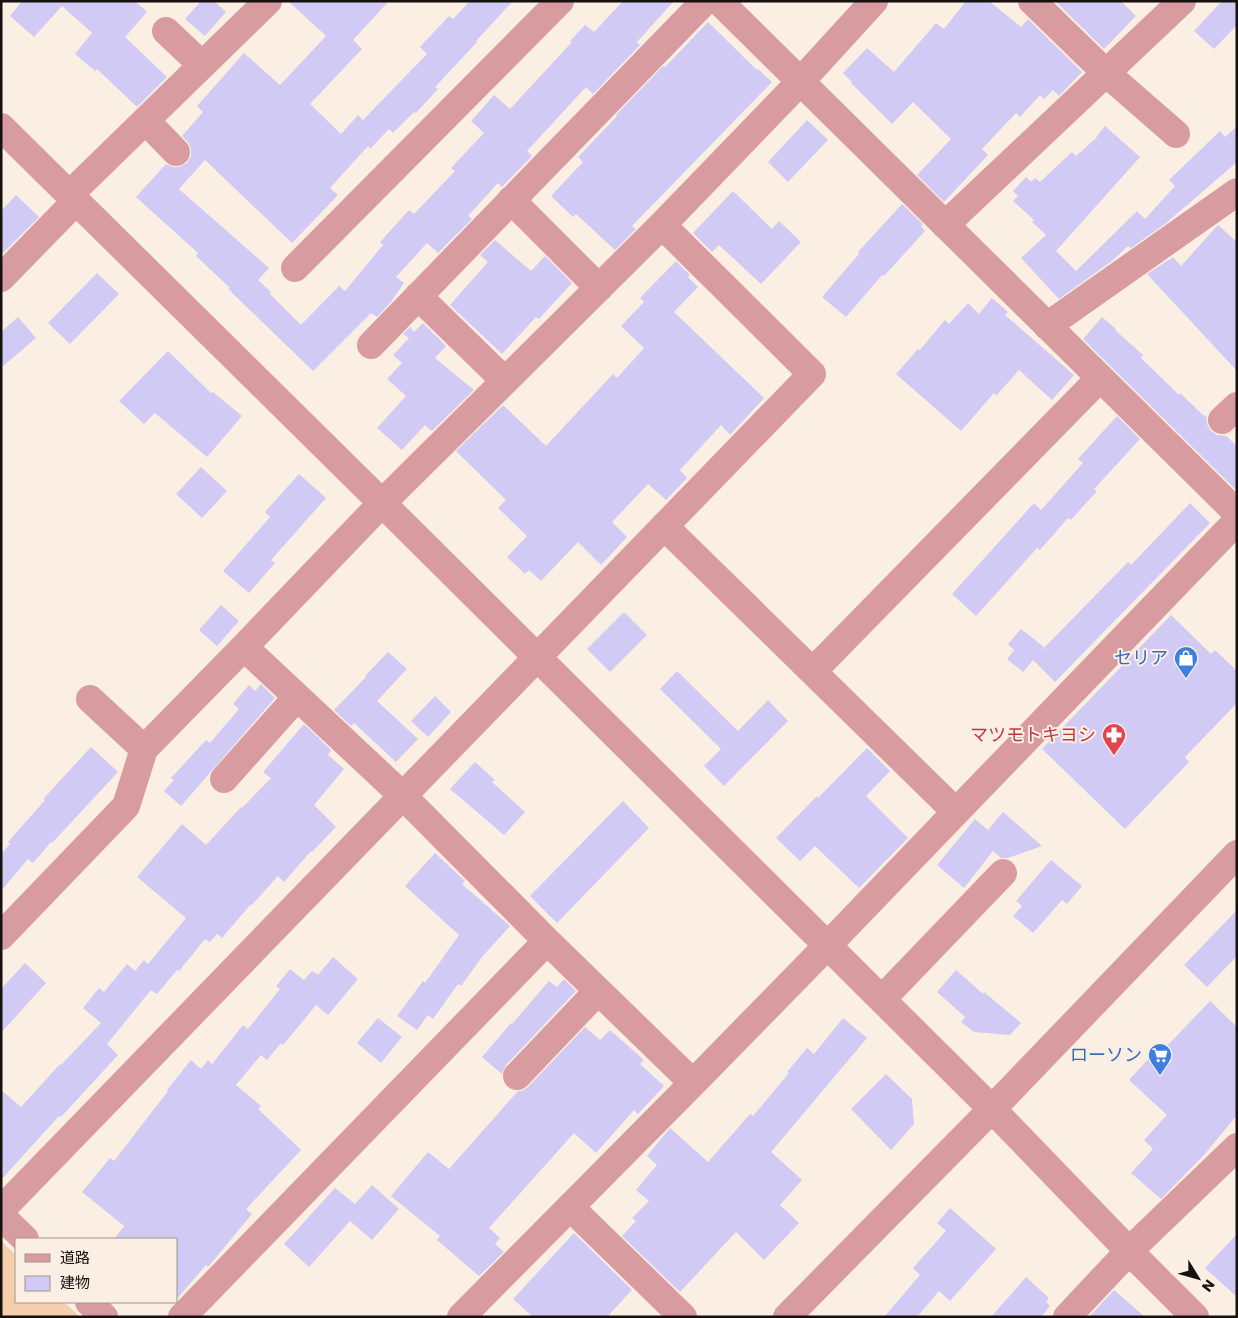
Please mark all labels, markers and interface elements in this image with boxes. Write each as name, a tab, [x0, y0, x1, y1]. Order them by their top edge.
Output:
place label: セリア	[1114, 645, 1168, 670]
shop icon: セリア	[1173, 645, 1199, 679]
place label: マツモトキヨシ	[970, 722, 1096, 747]
pharmacy icon: マツモトキヨシ	[1101, 722, 1127, 756]
place label: ローソン	[1070, 1042, 1142, 1067]
supermarket icon: ローソン	[1147, 1042, 1173, 1076]
legend	[15, 1238, 178, 1303]
text: 道路	[60, 1247, 90, 1268]
north arrow	[1173, 1253, 1223, 1303]
text: 建物	[60, 1272, 90, 1293]
text: N	[1197, 1276, 1220, 1296]

